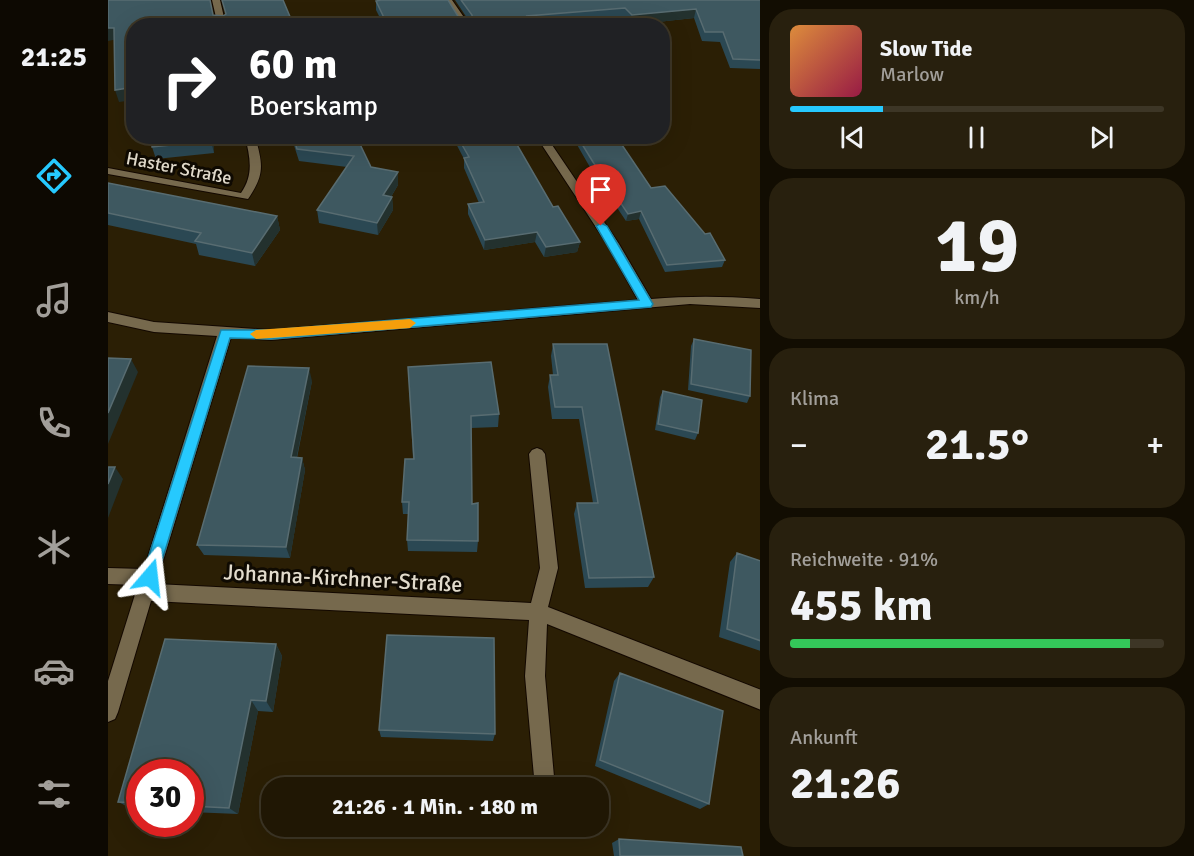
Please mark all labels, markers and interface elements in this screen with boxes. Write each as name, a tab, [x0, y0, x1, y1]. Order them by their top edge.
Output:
text: Slow Tide	[880, 35, 972, 62]
text: 60 m	[249, 39, 338, 90]
text: 21:25	[21, 41, 87, 74]
icon: right	[150, 42, 228, 120]
text: Marlow	[880, 62, 944, 87]
text: Boerskamp	[249, 90, 378, 123]
icon: previous	[836, 121, 869, 154]
icon: pause	[960, 121, 993, 154]
icon: next	[1085, 121, 1118, 154]
street label: Haster Straße	[124, 147, 234, 189]
icon: directions	[33, 155, 75, 197]
pin	[575, 164, 626, 226]
icon: arrive	[584, 173, 617, 206]
text: 19	[935, 198, 1019, 294]
icon: music	[33, 279, 75, 321]
text: km/h	[954, 285, 1000, 310]
text: Klima	[790, 386, 839, 411]
icon: phone	[33, 402, 75, 444]
text: 21.5°	[925, 417, 1029, 472]
text: −	[790, 425, 808, 466]
text: +	[1146, 425, 1164, 466]
icon: climate	[33, 526, 75, 568]
position arrow	[118, 545, 182, 609]
text: Reichweite · 91%	[790, 547, 938, 572]
street label: Johanna-Kirchner-Straße	[223, 558, 463, 598]
text: 455 km	[790, 578, 933, 633]
icon: car	[33, 650, 75, 692]
text: Ankunft	[790, 725, 858, 750]
text: 21:26	[790, 756, 900, 811]
speed limit sign: 30	[126, 759, 204, 837]
icon: filters	[33, 773, 75, 815]
text: 21:26 · 1 Min. · 180 m	[332, 793, 538, 820]

